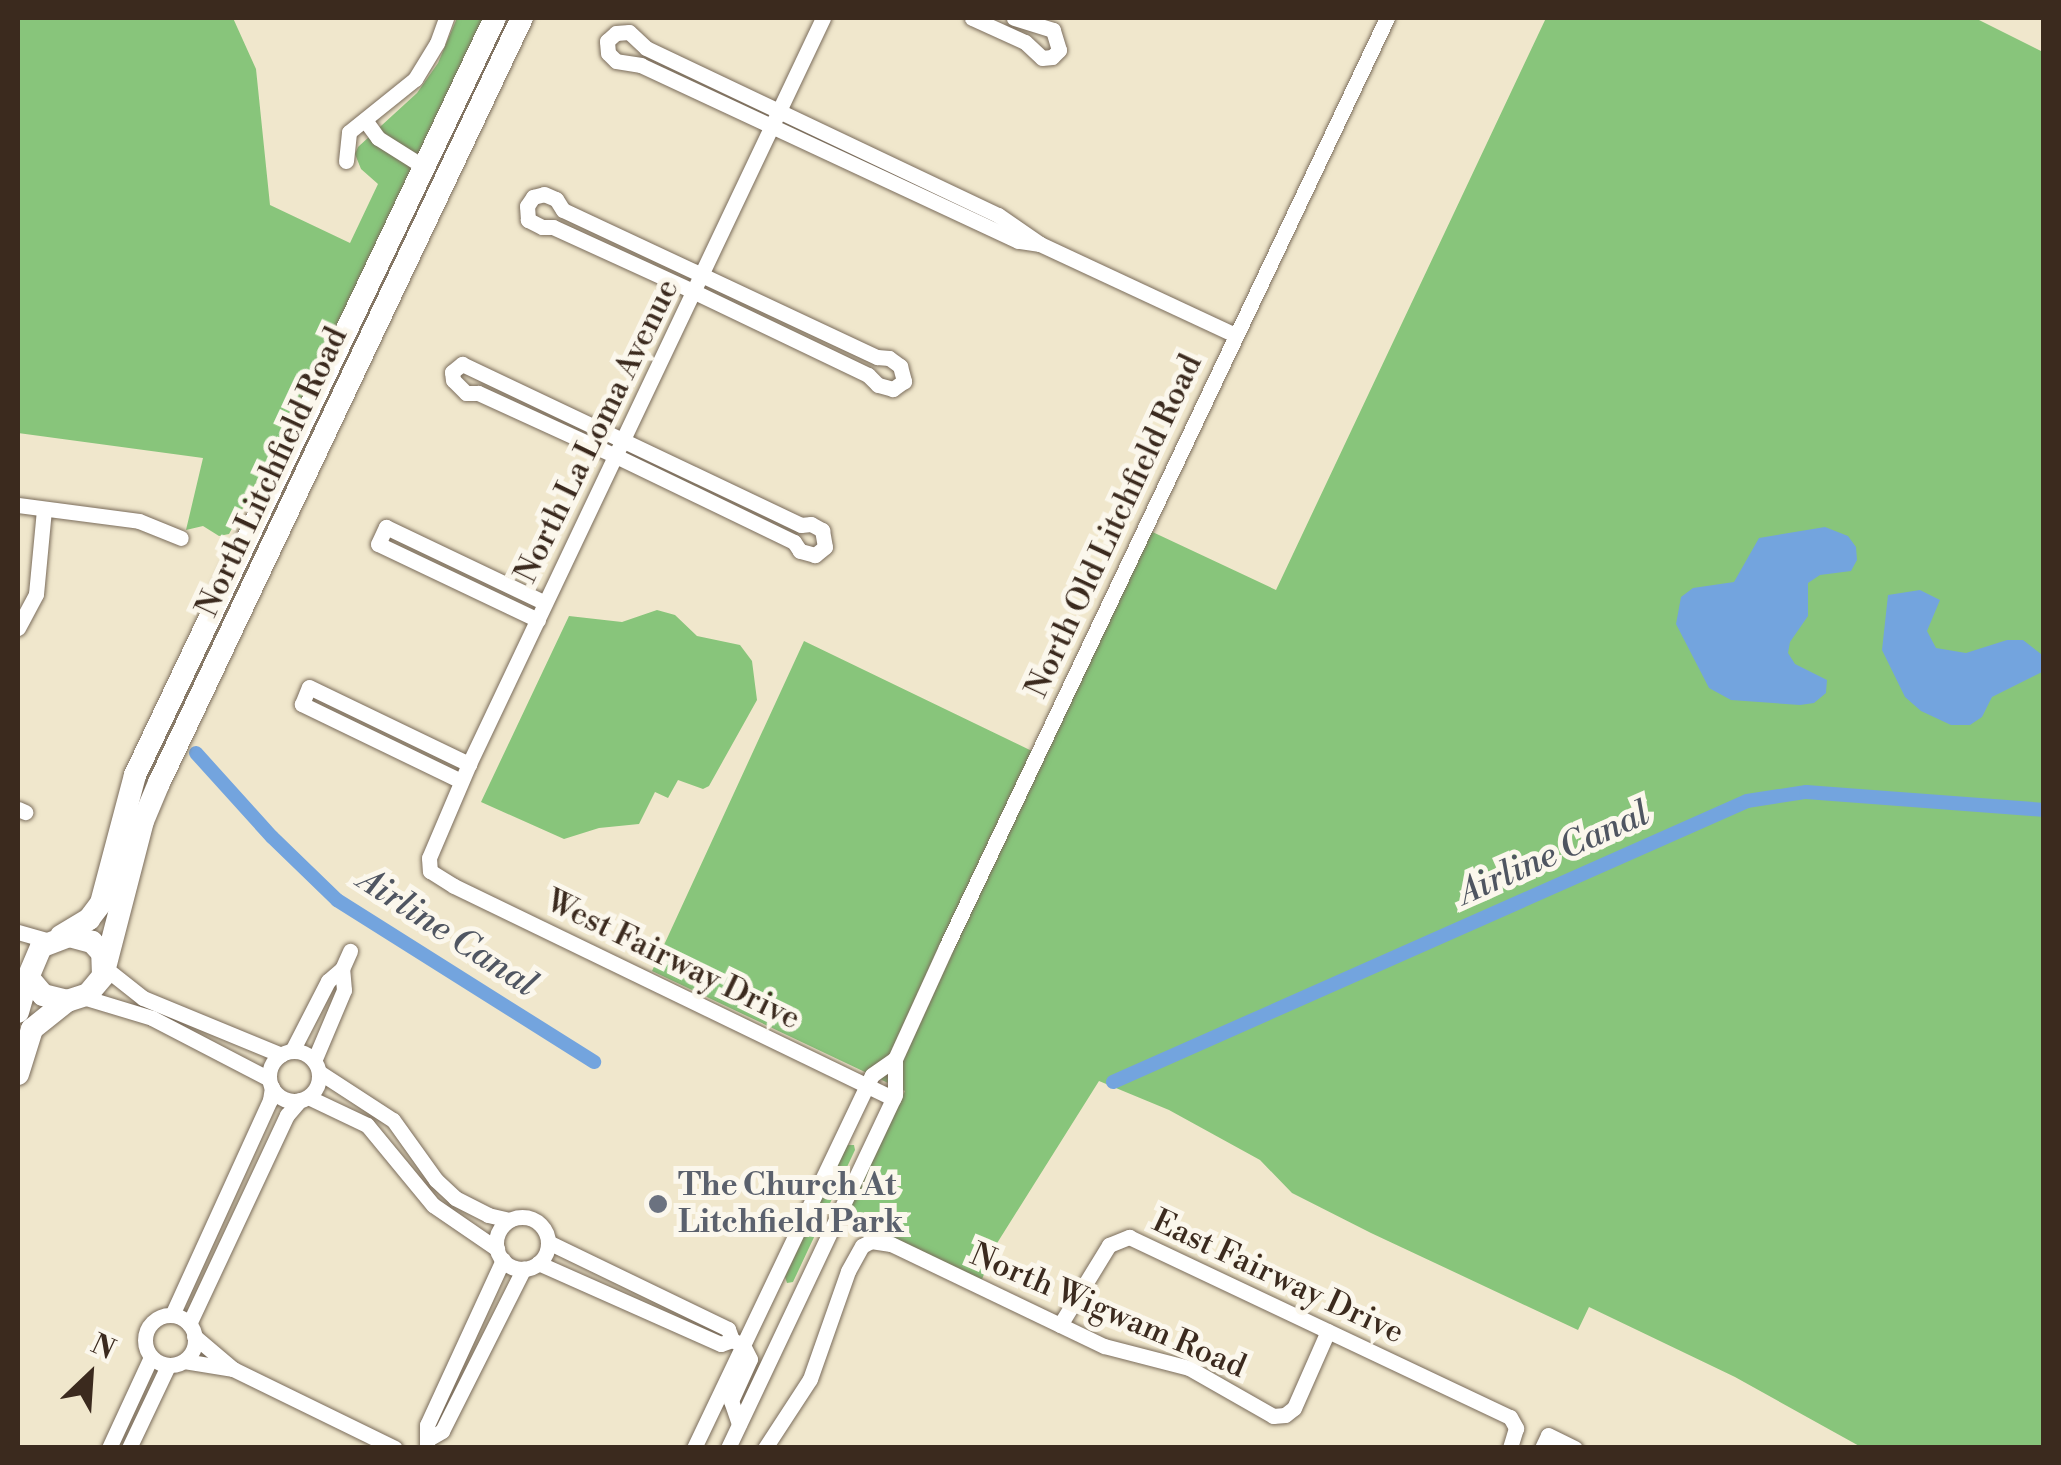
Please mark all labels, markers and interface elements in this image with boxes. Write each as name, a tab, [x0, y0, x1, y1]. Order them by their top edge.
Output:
street label: North La Loma Avenue	[507, 273, 687, 589]
street label: North Litchfield Road	[188, 321, 356, 623]
street label: North Old Litchfield Road	[1018, 348, 1210, 704]
water label: Airline Canal	[1452, 793, 1656, 915]
water label: Airline Canal	[350, 860, 544, 1006]
street label: West Fairway Drive	[540, 882, 806, 1038]
place label: The Church At Litchfield Park	[678, 1167, 904, 1242]
marker: The Church At Litchfield Park	[647, 1193, 669, 1215]
street label: East Fairway Drive	[1146, 1202, 1410, 1352]
street label: North Wigwam Road	[964, 1236, 1252, 1386]
north arrow	[40, 1325, 140, 1425]
text: N	[85, 1327, 120, 1368]

